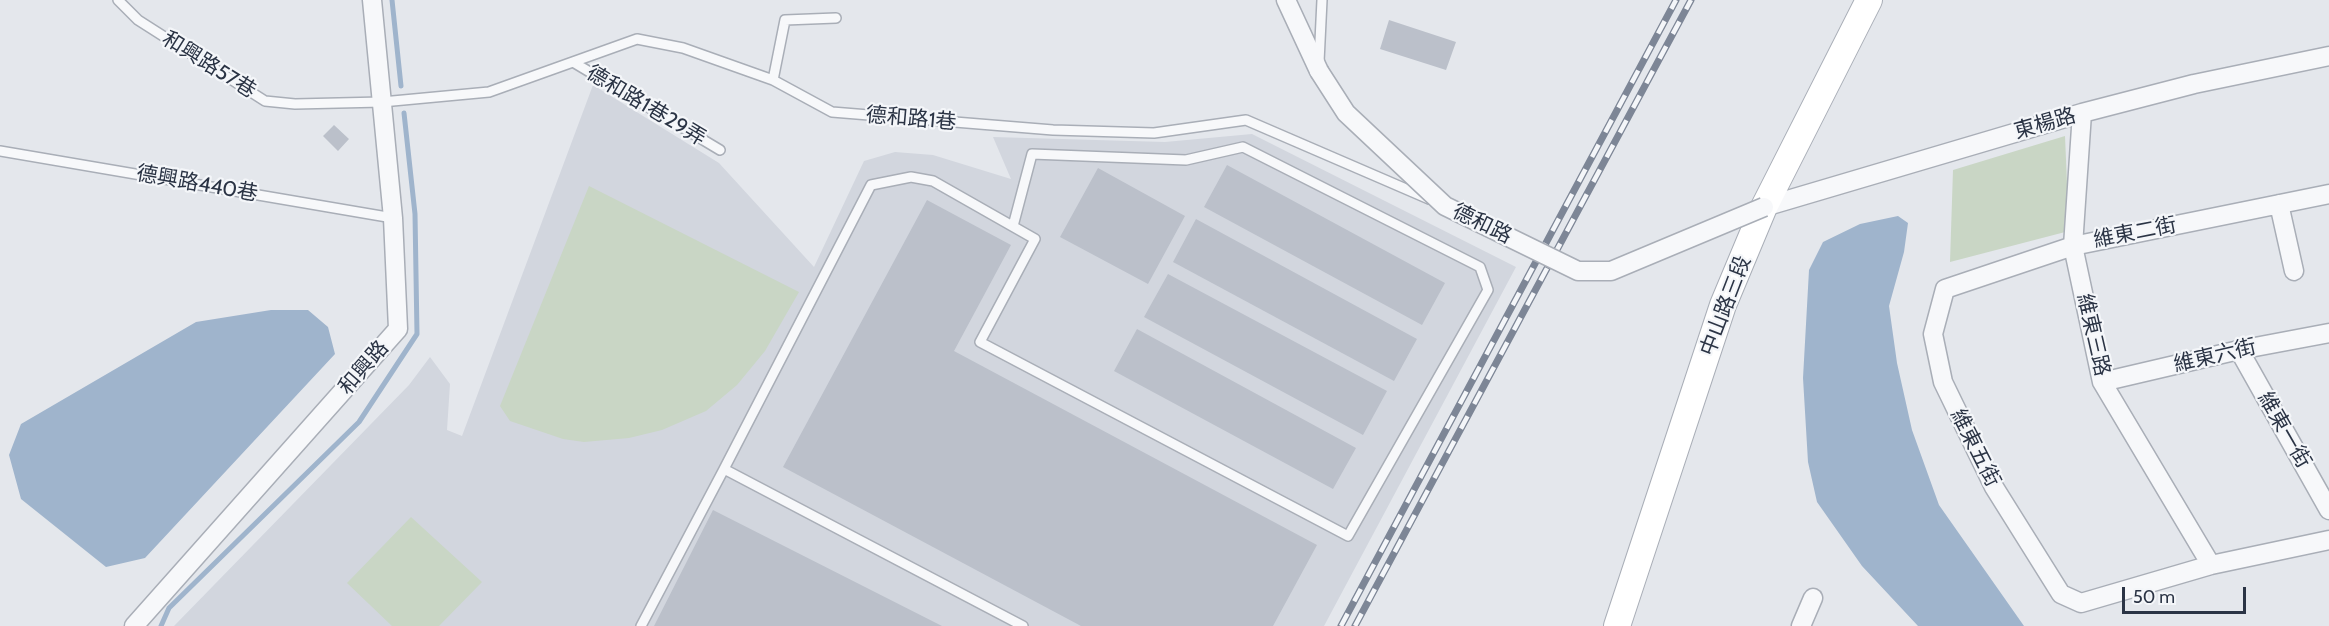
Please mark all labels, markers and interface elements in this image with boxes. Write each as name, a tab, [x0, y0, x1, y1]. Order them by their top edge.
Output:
street label: 和興路57巷	[157, 26, 261, 104]
street label: 德和路1巷29弄	[582, 60, 710, 152]
street label: 德和路1巷	[865, 102, 957, 136]
street label: 東楊路	[2011, 103, 2079, 145]
street label: 德興路440巷	[134, 161, 260, 207]
street label: 德和路	[1448, 199, 1516, 249]
street label: 維東二街	[2091, 213, 2179, 253]
street label: 中山路三段	[1695, 252, 1757, 360]
street label: 維東三路	[2071, 291, 2115, 379]
street label: 維東六街	[2171, 334, 2259, 378]
street label: 和興路	[334, 336, 394, 400]
street label: 維東一街	[2252, 387, 2316, 473]
street label: 維東五街	[1945, 405, 2005, 491]
scale bar	[2125, 575, 2250, 613]
text: 50 m	[2133, 586, 2175, 608]

